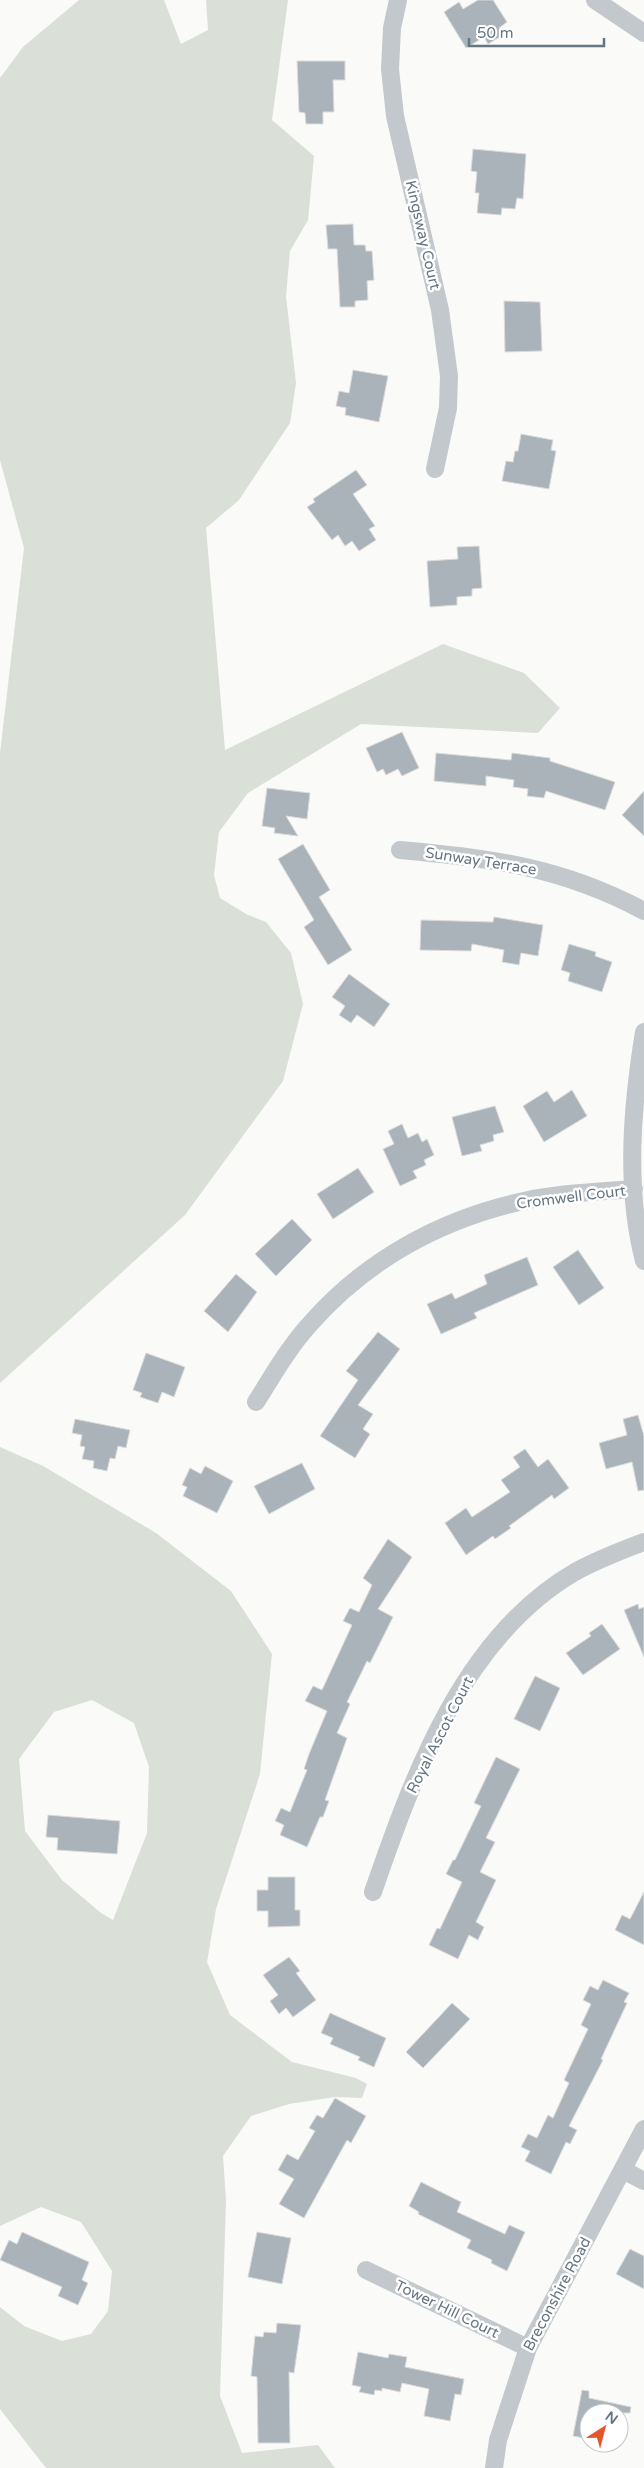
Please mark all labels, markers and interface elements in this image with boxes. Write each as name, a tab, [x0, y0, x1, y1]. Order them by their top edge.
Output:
scale bar	[469, 15, 604, 47]
text: 50 m	[477, 24, 514, 42]
street label: Kingsway Court	[402, 179, 444, 292]
street label: Sunway Terrace	[424, 843, 538, 879]
street label: Cromwell Court	[515, 1181, 627, 1213]
street label: Royal Ascot Court	[403, 1673, 477, 1796]
street label: Breconshire Road	[519, 2234, 595, 2354]
street label: Tower Hill Court	[392, 2276, 502, 2342]
north arrow	[579, 2403, 629, 2453]
text: N	[602, 2408, 621, 2428]

